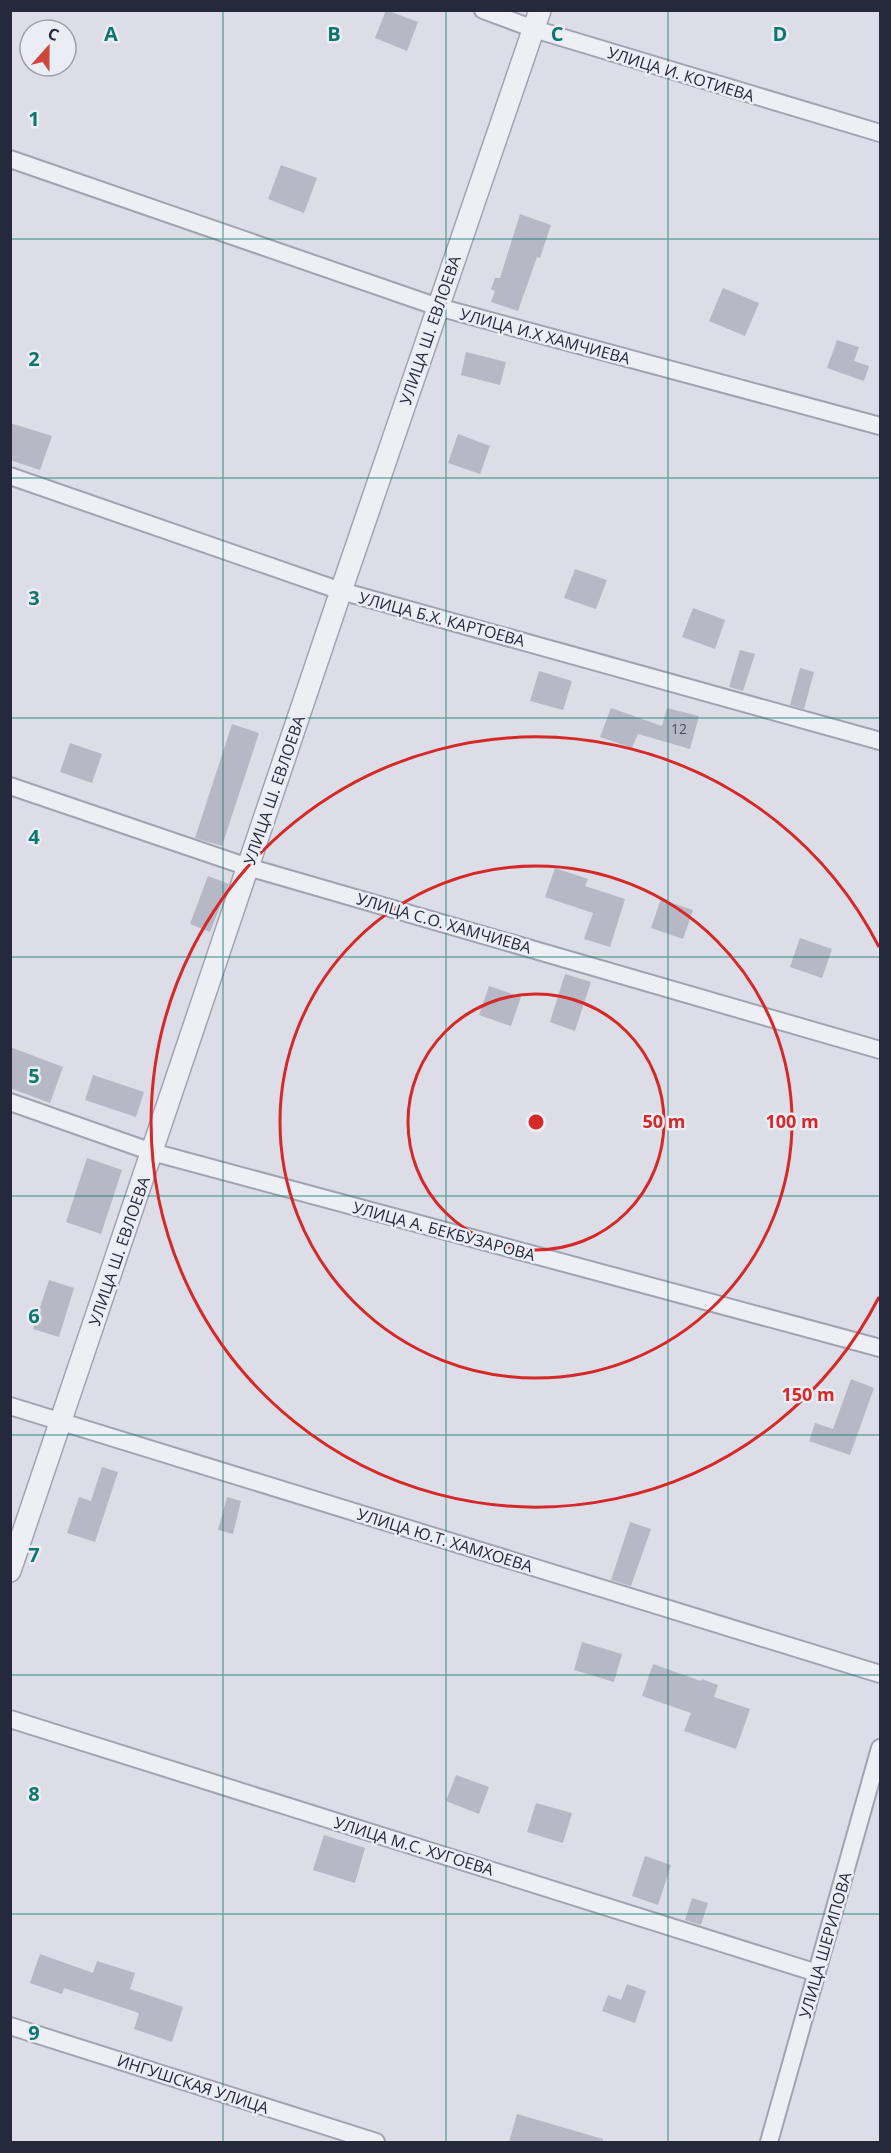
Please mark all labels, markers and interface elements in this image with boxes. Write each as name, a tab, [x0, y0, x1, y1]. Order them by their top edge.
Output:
north arrow	[18, 18, 78, 78]
text: A	[104, 20, 118, 47]
text: B	[327, 20, 341, 47]
text: C	[551, 20, 564, 47]
text: D	[773, 20, 787, 47]
text: С	[45, 22, 62, 46]
street label: УЛИЦА И. КОТИЕВА	[605, 41, 758, 107]
text: 1	[28, 105, 40, 132]
street label: УЛИЦА Ш. ЕВЛОЕВА	[394, 252, 466, 408]
street label: УЛИЦА И.Х ХАМЧИЕВА	[457, 303, 633, 370]
text: 2	[28, 345, 40, 372]
text: 3	[28, 584, 40, 611]
street label: УЛИЦА Б.Х. КАРТОЕВА	[357, 586, 528, 652]
street label: УЛИЦА Ш. ЕВЛОЕВА	[238, 712, 310, 868]
house number: 12	[671, 719, 687, 738]
text: 4	[28, 823, 40, 850]
street label: УЛИЦА С.О. ХАМЧИЕВА	[354, 888, 535, 959]
text: 5	[28, 1062, 40, 1089]
text: 50 m	[643, 1109, 685, 1133]
text: 100 m	[765, 1109, 819, 1133]
centre of rings	[526, 1112, 546, 1132]
street label: УЛИЦА Ш. ЕВЛОЕВА	[83, 1173, 155, 1329]
street label: УЛИЦА А. БЕКБУЗАРОВА	[350, 1196, 538, 1266]
text: 6	[28, 1302, 40, 1329]
text: 150 m	[781, 1382, 835, 1406]
street label: УЛИЦА Ю.Т. ХАМХОЕВА	[355, 1503, 536, 1577]
text: 7	[28, 1541, 40, 1568]
text: 8	[28, 1780, 40, 1807]
street label: УЛИЦА М.С. ХУГОЕВА	[332, 1811, 497, 1881]
street label: УЛИЦА ШЕРИПОВА	[794, 1869, 857, 2021]
text: 9	[28, 2019, 40, 2046]
street label: ИНГУШСКАЯ УЛИЦА	[114, 2049, 272, 2119]

